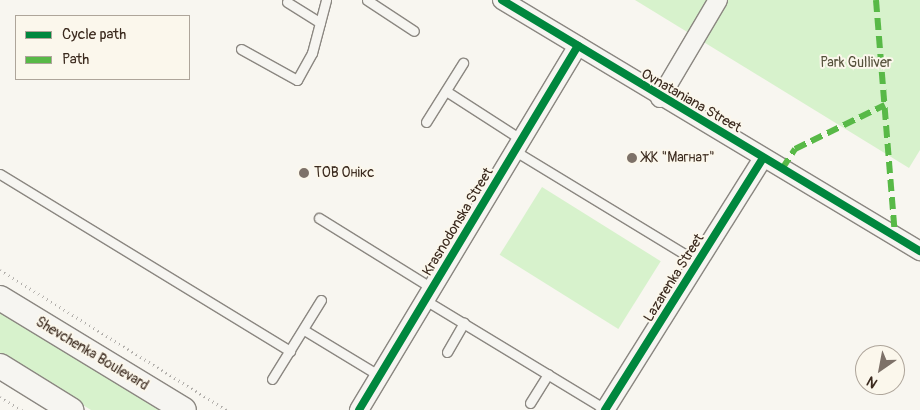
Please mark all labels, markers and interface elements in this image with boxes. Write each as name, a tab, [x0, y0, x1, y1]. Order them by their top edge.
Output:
legend	[15, 15, 190, 80]
text: Cycle path	[62, 25, 126, 44]
text: Path	[62, 50, 89, 69]
park label: Park Gulliver	[820, 55, 892, 71]
street label: Ovnataniana Street	[638, 66, 744, 136]
place label: ЖК "Магнат"	[642, 150, 715, 166]
marker: ЖК "Магнат"	[626, 152, 638, 164]
place label: ТОВ Онікс	[314, 165, 374, 181]
street label: Krasnodonska Street	[419, 165, 497, 279]
marker: ТОВ Онікс	[298, 167, 310, 179]
street label: Lazarenka Street	[640, 231, 708, 325]
street label: Shevchenka Boulevard	[33, 314, 151, 394]
north arrow	[855, 345, 905, 395]
text: N	[864, 372, 881, 392]

